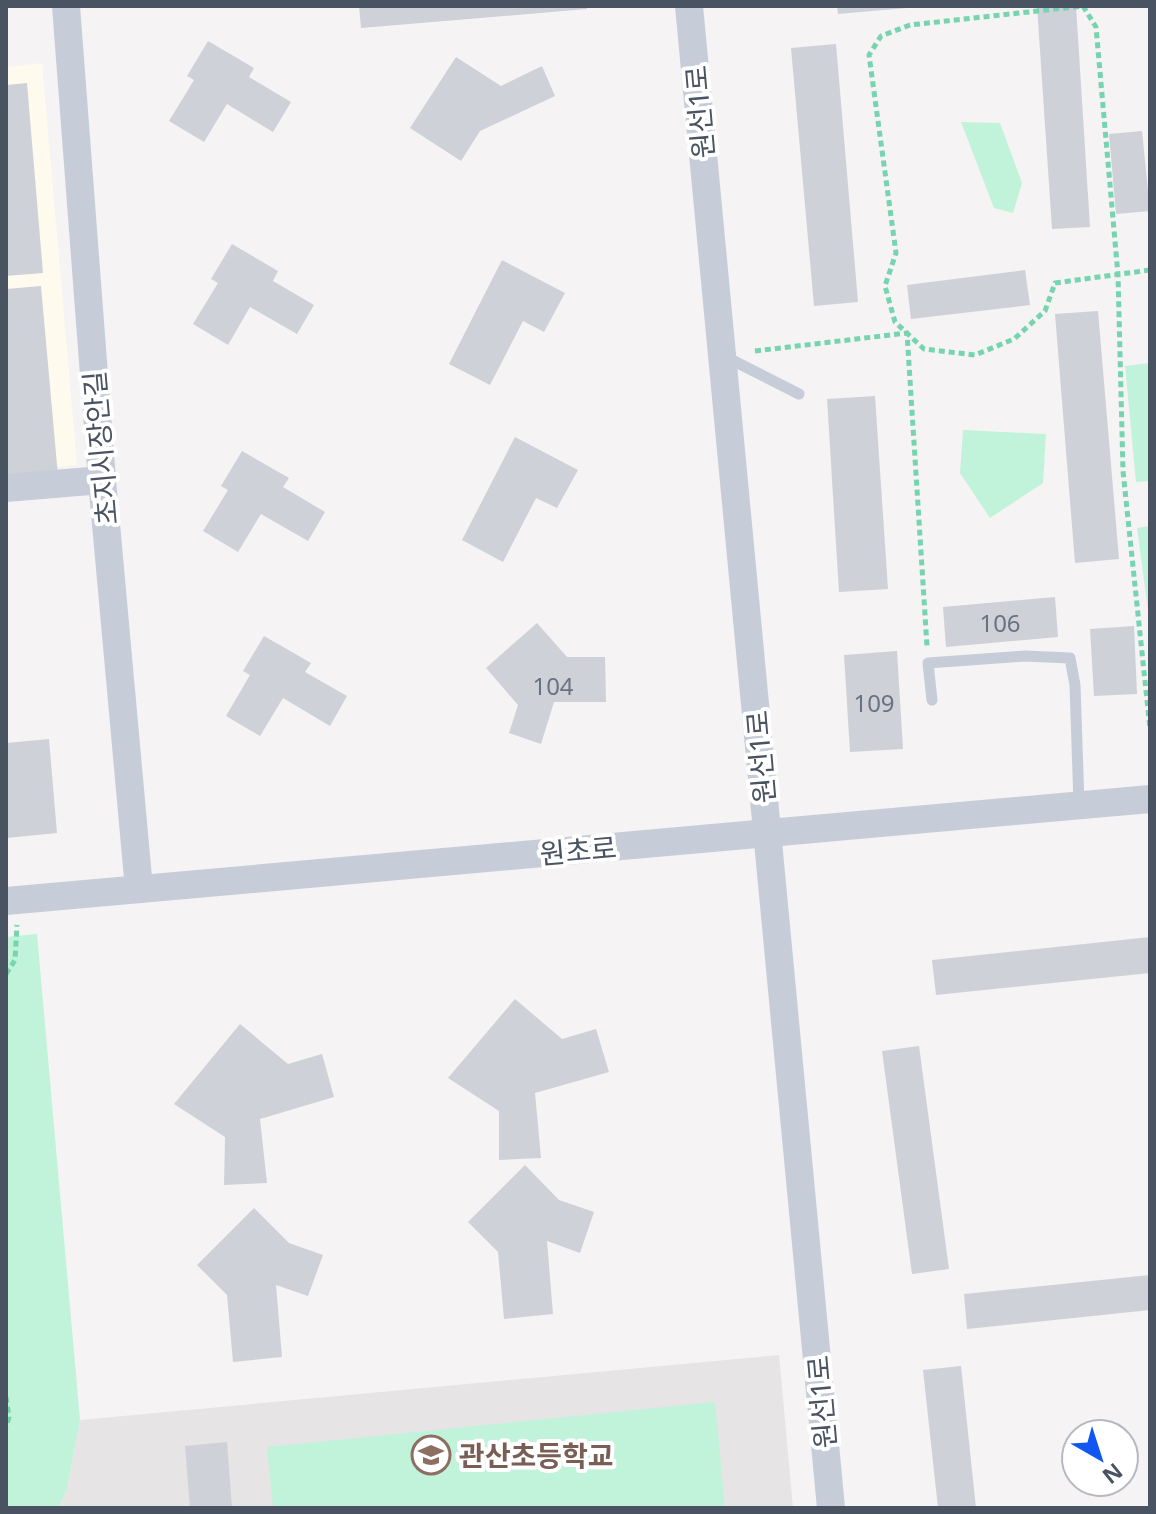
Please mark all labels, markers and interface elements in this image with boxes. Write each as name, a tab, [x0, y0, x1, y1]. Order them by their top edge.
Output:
street label: 원선1로	[676, 64, 722, 160]
street label: 초지시장안길	[74, 369, 126, 527]
house number: 106	[979, 606, 1021, 639]
house number: 104	[532, 669, 574, 702]
house number: 109	[853, 686, 895, 719]
street label: 원선1로	[737, 709, 783, 805]
street label: 원초로	[538, 828, 618, 872]
street label: 원선1로	[798, 1354, 844, 1450]
north arrow	[1060, 1418, 1140, 1498]
school or university icon: 관산초등학교	[410, 1434, 452, 1476]
place label: 관산초등학교	[459, 1436, 614, 1474]
text: N	[1097, 1457, 1130, 1492]

